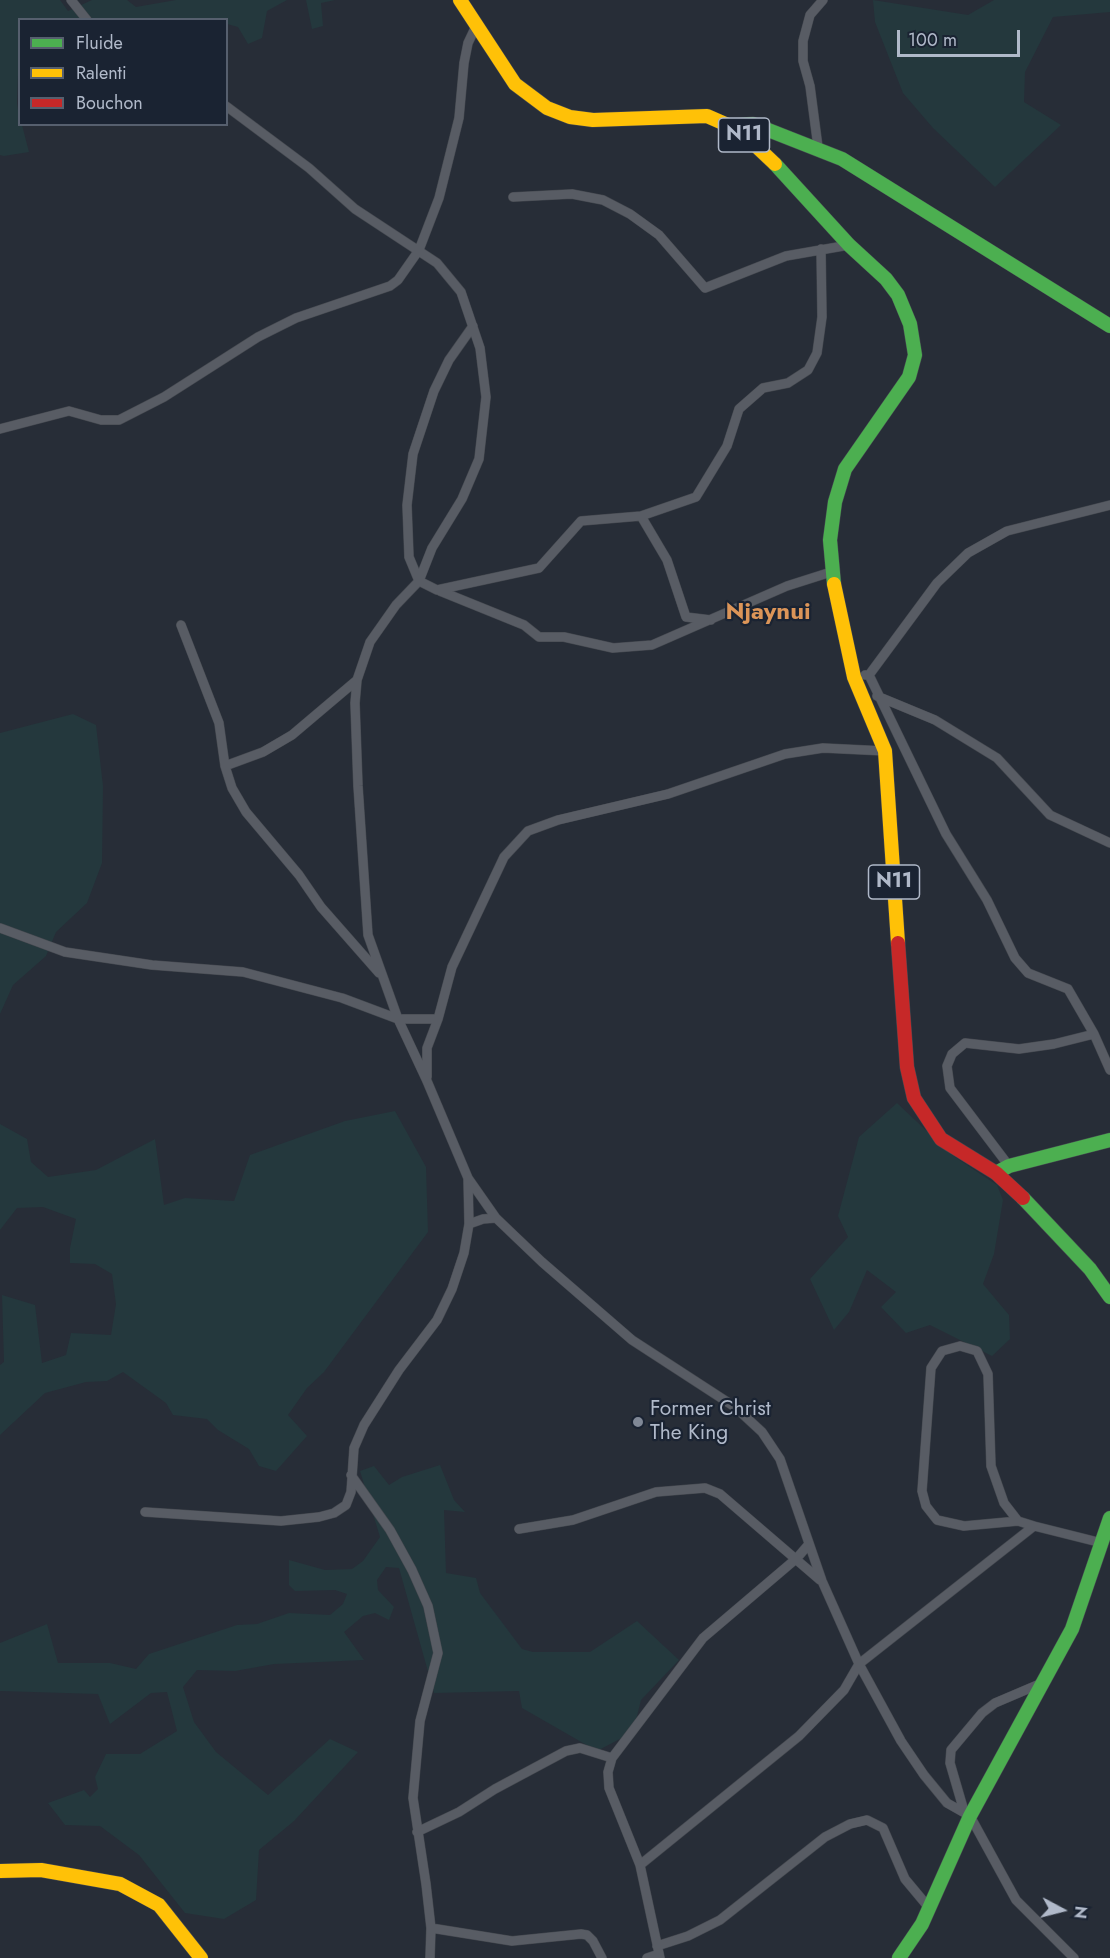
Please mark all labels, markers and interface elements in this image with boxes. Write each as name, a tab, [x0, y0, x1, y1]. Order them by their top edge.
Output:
legend	[18, 18, 228, 126]
scale bar	[900, 18, 1023, 56]
text: 100 m	[908, 27, 957, 53]
text: Fluide	[76, 30, 123, 56]
text: Ralenti	[76, 60, 127, 86]
text: Bouchon	[76, 90, 143, 116]
road number: N11	[718, 118, 770, 152]
district label: Njaynui	[725, 599, 811, 627]
road number: N11	[868, 865, 920, 899]
place label: Former Christ The King	[650, 1397, 771, 1447]
marker: Former Christ The King	[631, 1415, 645, 1429]
north arrow	[1032, 1880, 1092, 1940]
text: N	[1068, 1905, 1093, 1920]

